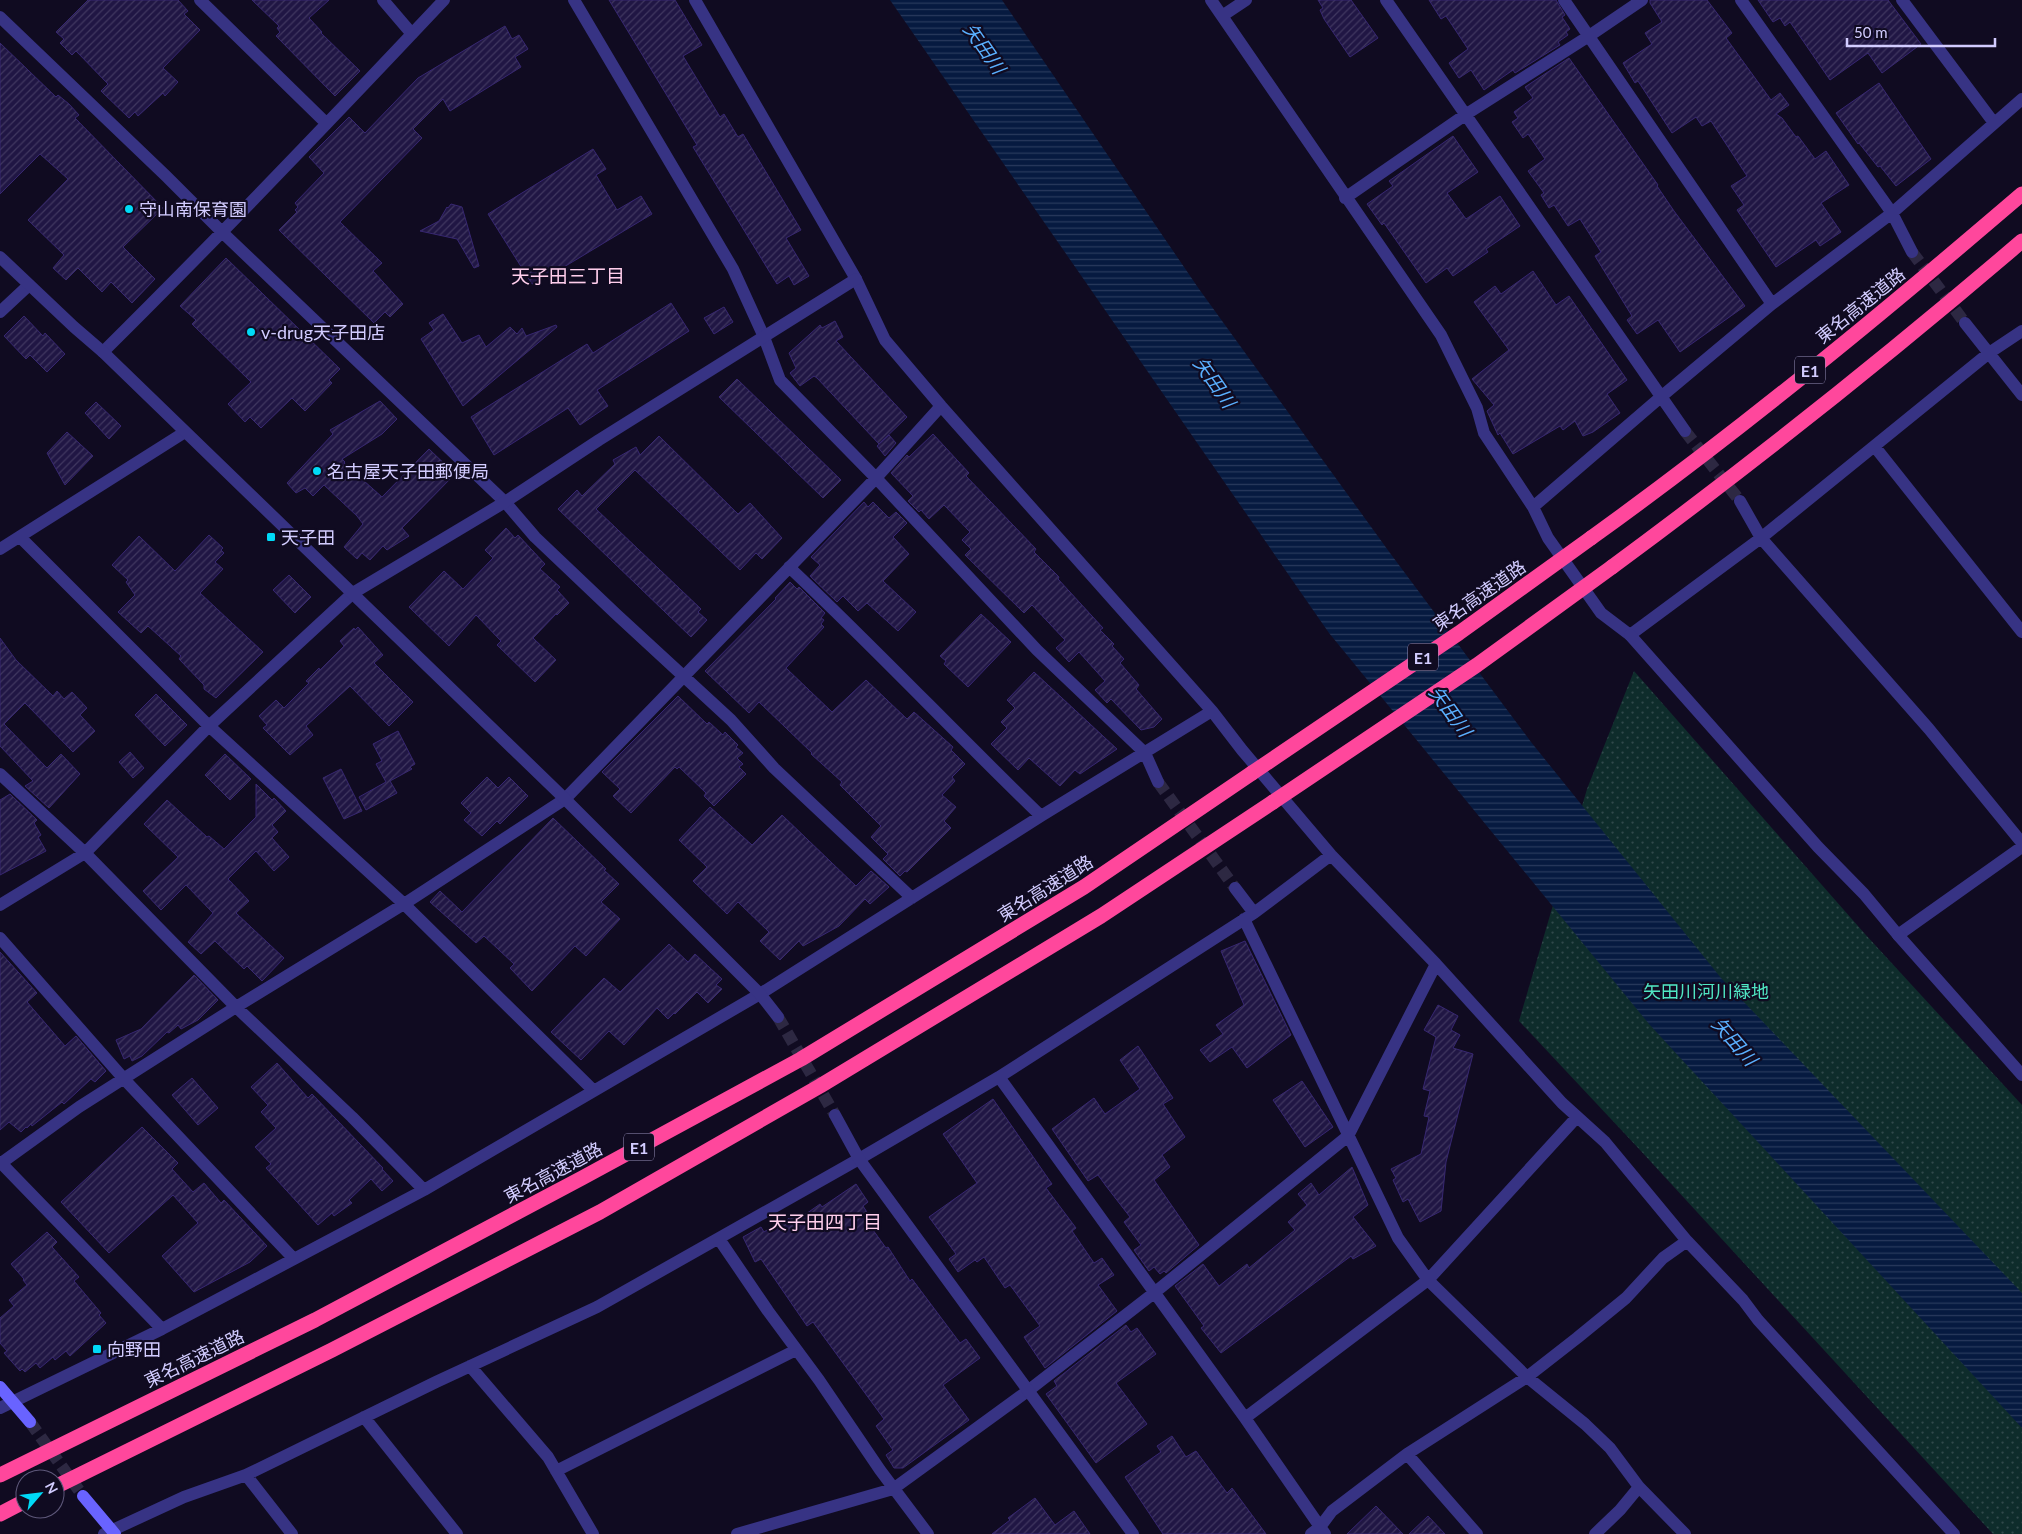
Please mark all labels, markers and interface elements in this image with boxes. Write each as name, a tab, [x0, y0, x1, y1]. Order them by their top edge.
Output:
scale bar	[1847, 15, 1994, 47]
water label: 矢田川	[959, 18, 1012, 80]
text: 50 m	[1854, 23, 1888, 41]
place label: 守山南保育園	[139, 198, 247, 220]
marker: 守山南保育園	[123, 203, 135, 215]
street label: 東名高速道路	[1811, 262, 1909, 348]
district label: 天子田三丁目	[511, 264, 625, 287]
place label: v-drug天子田店	[261, 321, 385, 343]
marker: v-drug天子田店	[245, 326, 257, 338]
water label: 矢田川	[1189, 352, 1242, 414]
road number: E1	[1795, 356, 1825, 384]
place label: 名古屋天子田郵便局	[327, 460, 489, 482]
marker: 名古屋天子田郵便局	[311, 465, 323, 477]
place label: 天子田	[281, 526, 335, 548]
marker: 天子田	[265, 531, 277, 543]
street label: 東名高速道路	[1428, 555, 1530, 635]
road number: E1	[1408, 644, 1438, 670]
water label: 矢田川	[1425, 681, 1478, 742]
street label: 東名高速道路	[993, 850, 1097, 926]
park label: 矢田川河川緑地	[1643, 980, 1769, 1002]
water label: 矢田川	[1708, 1012, 1764, 1072]
road number: E1	[624, 1134, 654, 1160]
street label: 東名高速道路	[500, 1137, 606, 1207]
district label: 天子田四丁目	[768, 1210, 882, 1233]
street label: 東名高速道路	[141, 1324, 247, 1392]
place label: 向野田	[107, 1338, 161, 1360]
marker: 向野田	[91, 1343, 103, 1355]
north arrow	[15, 1469, 65, 1519]
text: N	[42, 1479, 62, 1496]

